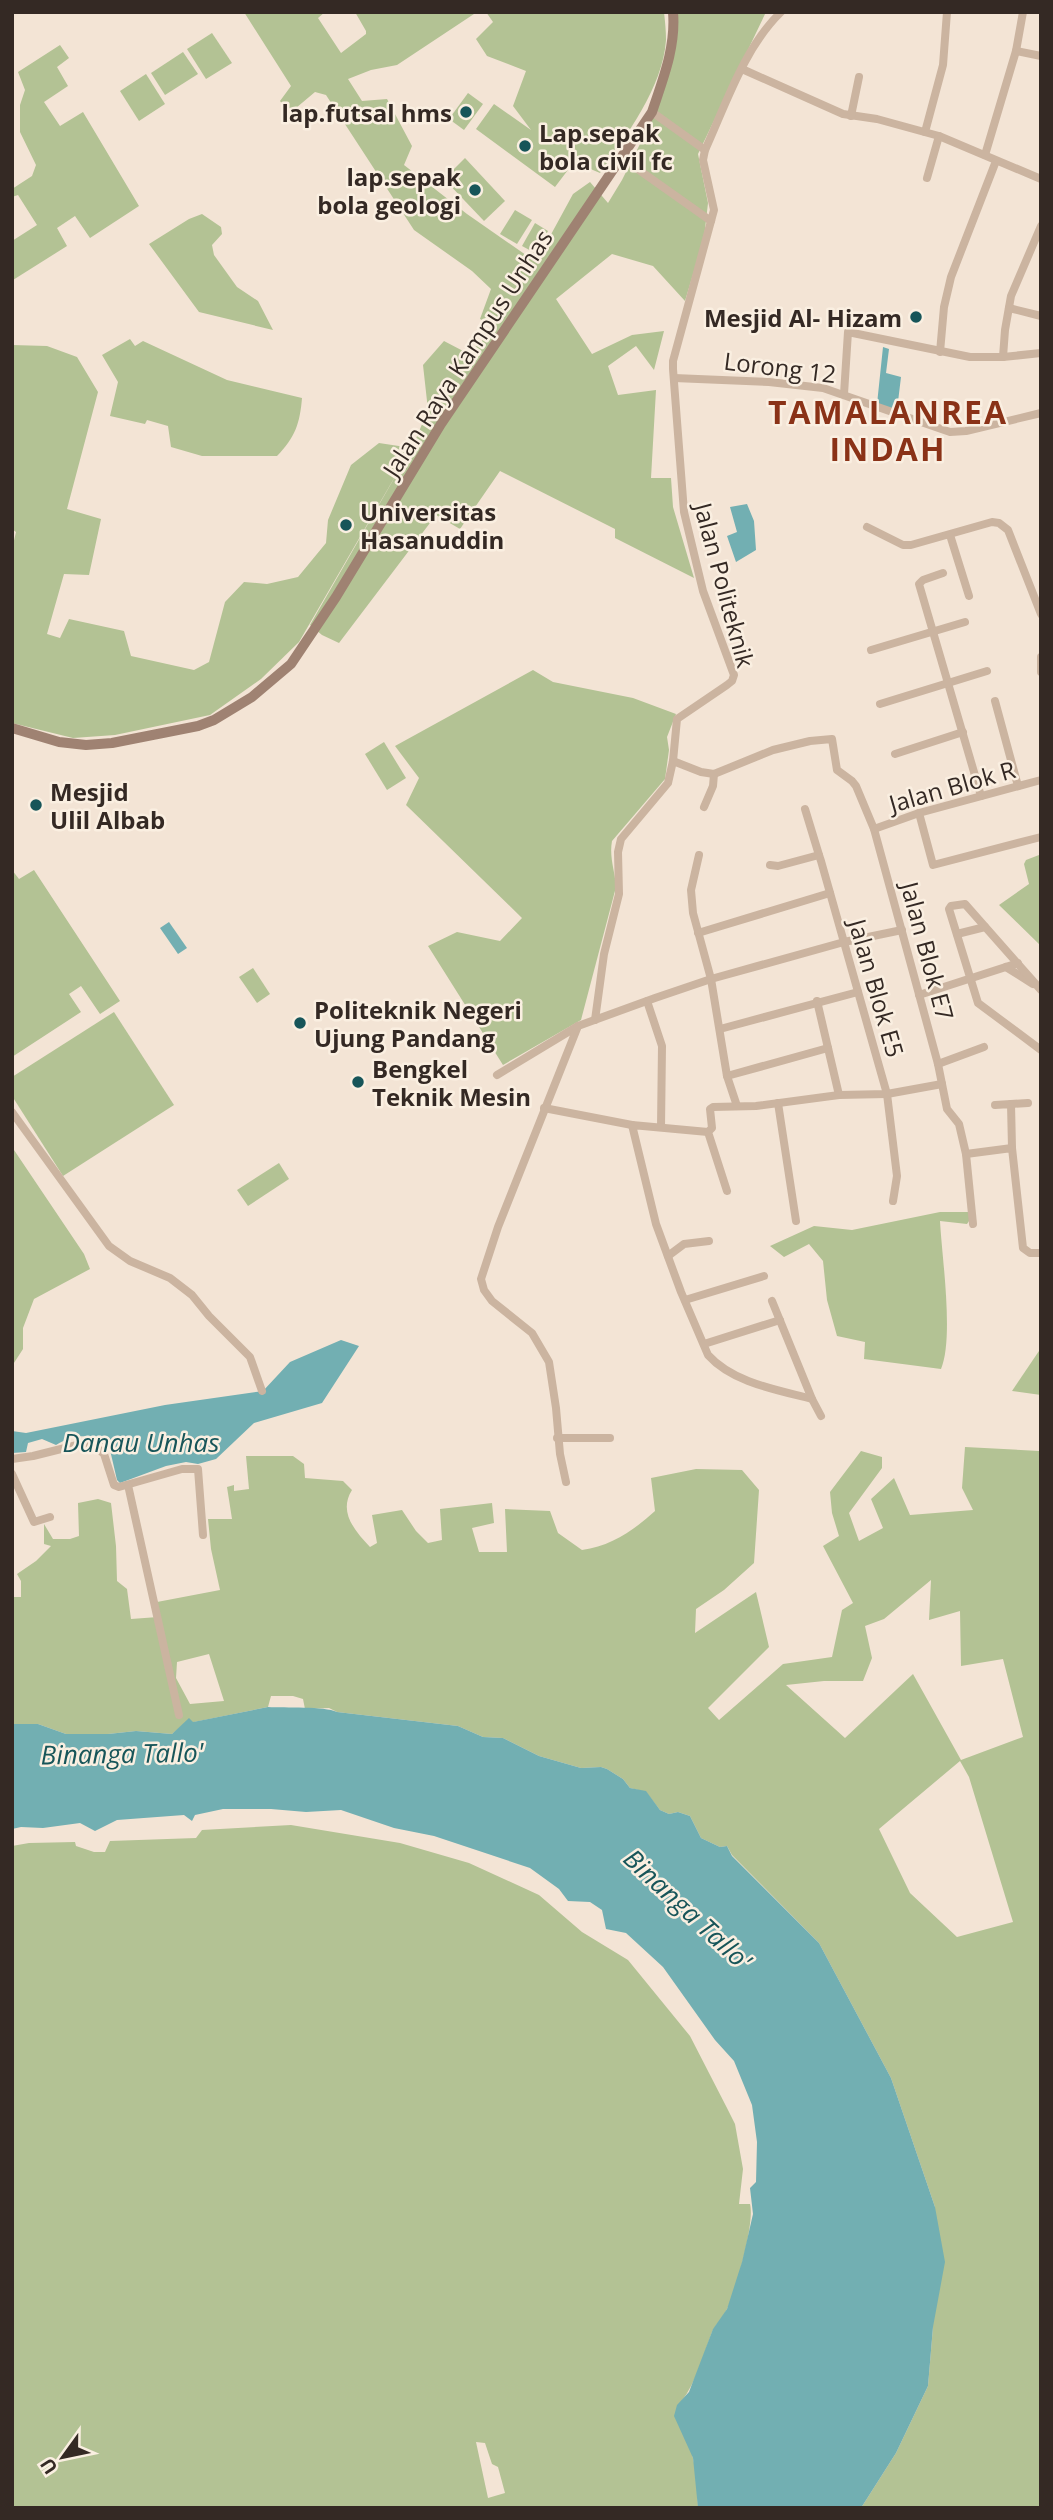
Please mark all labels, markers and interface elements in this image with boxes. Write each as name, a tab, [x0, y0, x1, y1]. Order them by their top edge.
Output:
place label: lap.futsal hms	[281, 96, 452, 129]
marker: lap.futsal hms	[458, 104, 474, 120]
place label: Lap.sepak bola civil fc	[539, 116, 673, 177]
marker: Lap.sepak bola civil fc	[517, 138, 533, 154]
place label: lap.sepak bola geologi	[317, 160, 461, 221]
marker: lap.sepak bola geologi	[467, 182, 483, 198]
street label: Jalan Raya Kampus Unhas	[373, 223, 560, 485]
place label: Mesjid Al- Hizam	[704, 301, 902, 334]
marker: Mesjid Al- Hizam	[908, 309, 924, 325]
street label: Lorong 12	[722, 344, 838, 390]
district label: TAMALANREA INDAH	[768, 390, 1008, 470]
place label: Universitas Hasanuddin	[360, 495, 504, 556]
street label: Jalan Politeknik	[687, 497, 763, 671]
marker: Universitas Hasanuddin	[338, 517, 354, 533]
street label: Jalan Blok R	[883, 752, 1019, 820]
place label: Mesjid Ulil Albab	[50, 775, 165, 836]
marker: Mesjid Ulil Albab	[28, 797, 44, 813]
street label: Jalan Blok E7	[893, 876, 962, 1024]
street label: Jalan Blok E5	[841, 913, 912, 1061]
place label: Politeknik Negeri Ujung Pandang	[314, 993, 522, 1054]
marker: Politeknik Negeri Ujung Pandang	[292, 1015, 308, 1031]
place label: Bengkel Teknik Mesin	[372, 1052, 531, 1113]
marker: Bengkel Teknik Mesin	[350, 1074, 366, 1090]
water label: Danau Unhas	[63, 1424, 220, 1460]
water label: Binanga Tallo'	[40, 1734, 205, 1772]
water label: Binanga Tallo'	[616, 1840, 761, 1979]
north arrow	[28, 2422, 98, 2492]
text: U	[34, 2453, 64, 2479]

